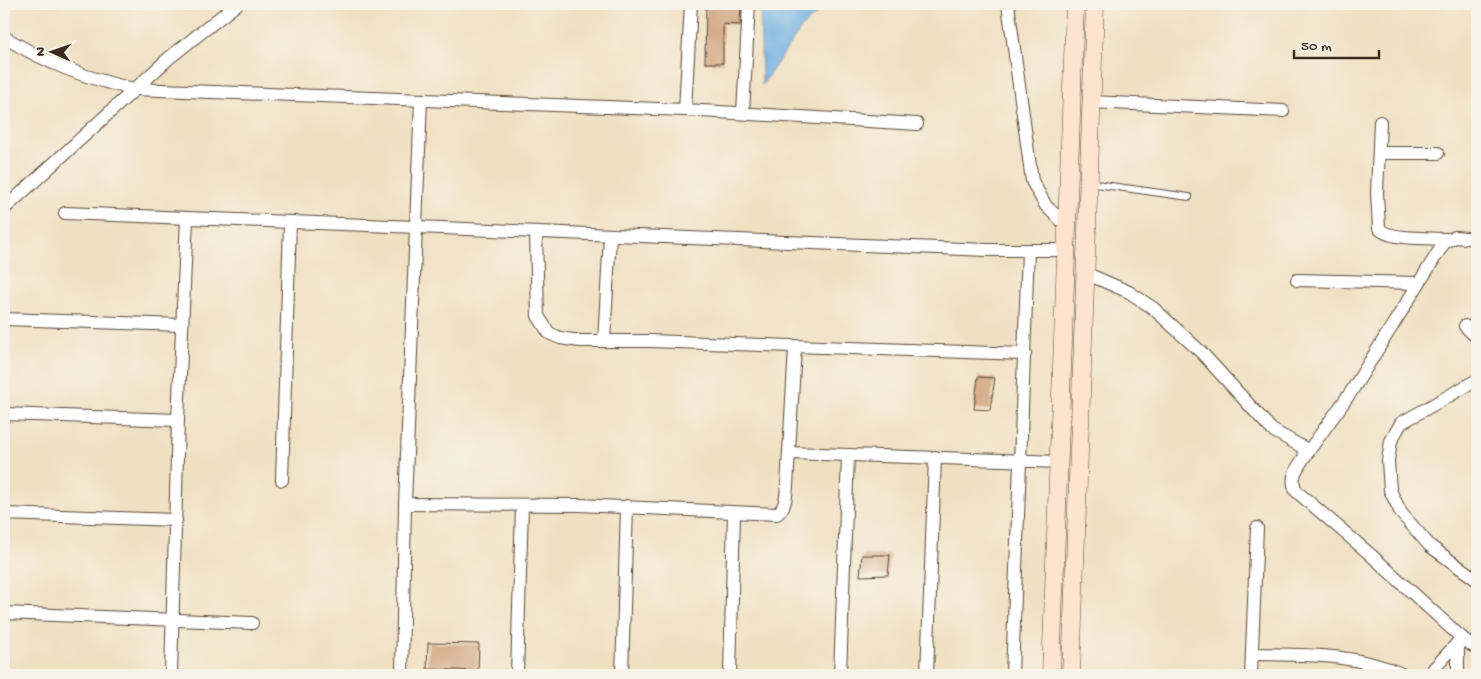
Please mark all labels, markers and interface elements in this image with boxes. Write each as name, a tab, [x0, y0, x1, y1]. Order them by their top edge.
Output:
north arrow	[28, 28, 78, 78]
scale bar	[1294, 28, 1378, 60]
text: 50 m	[1301, 38, 1332, 56]
text: N	[33, 47, 50, 56]

